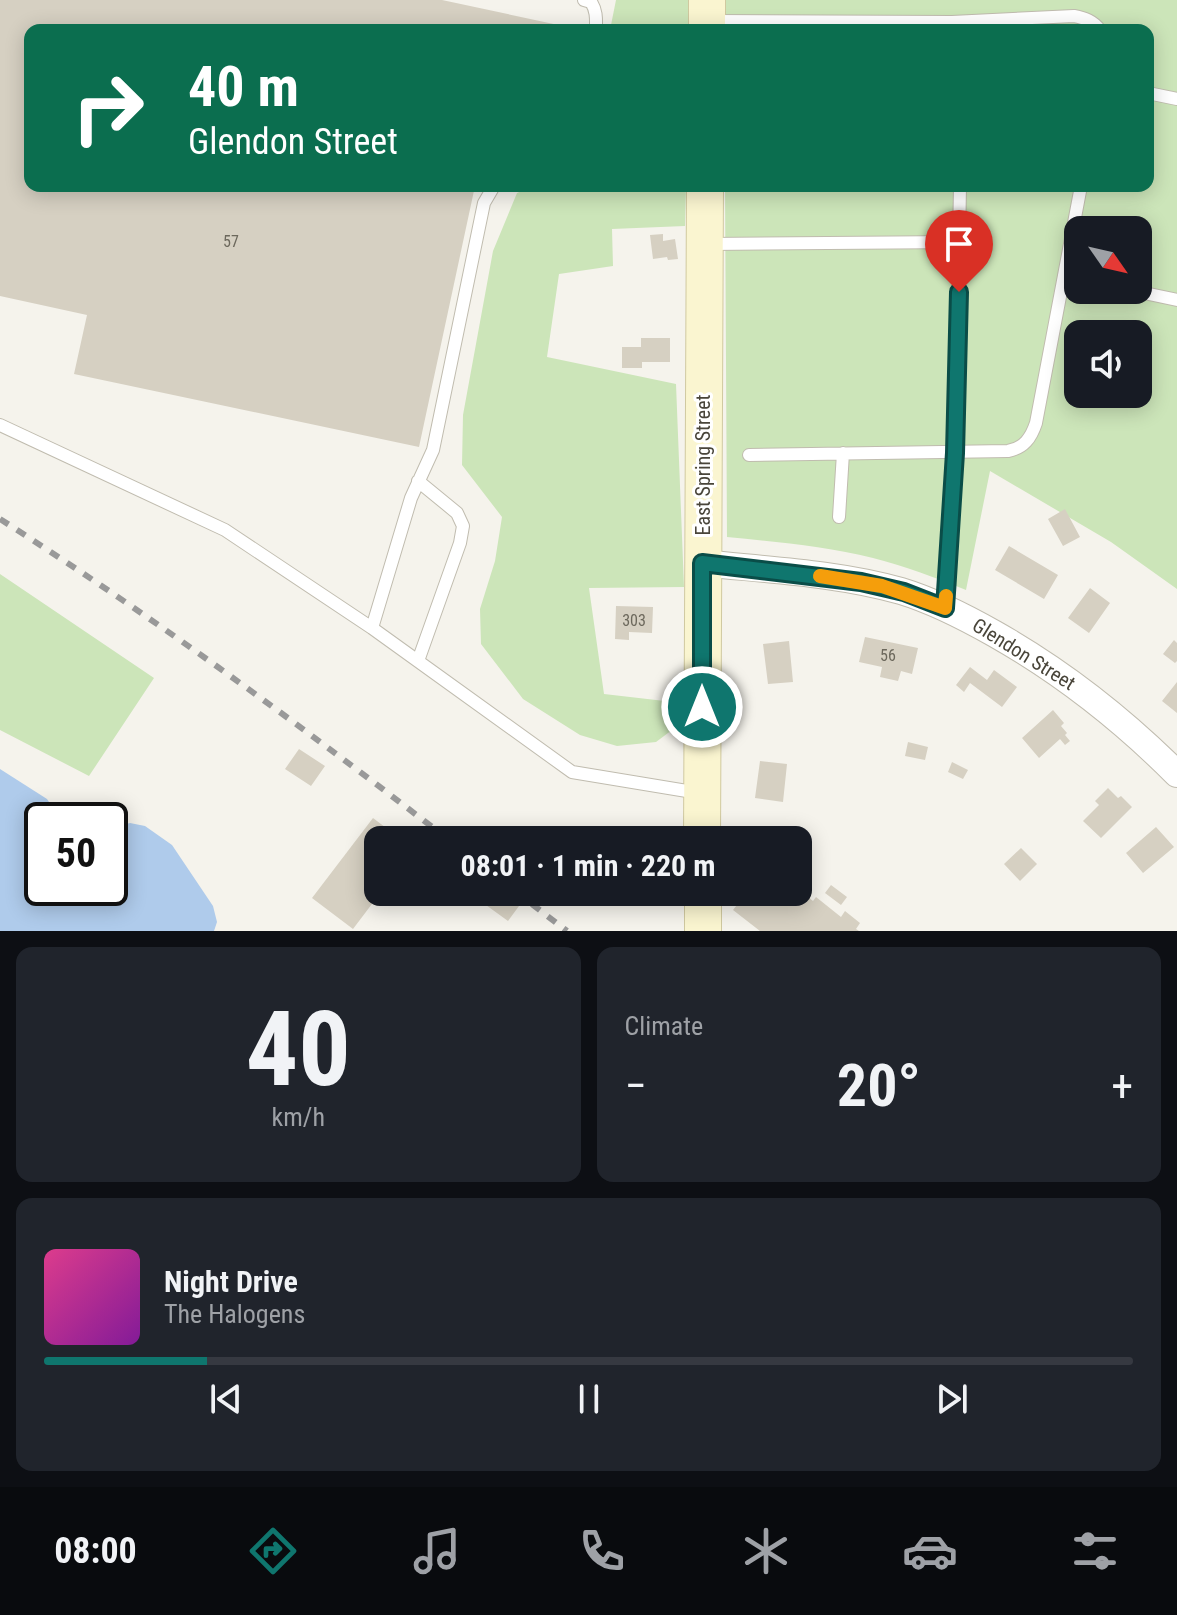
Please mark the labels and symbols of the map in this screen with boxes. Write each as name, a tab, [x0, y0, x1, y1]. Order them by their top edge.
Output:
pin	[925, 210, 993, 292]
north arrow	[1064, 216, 1152, 304]
house number: 57	[223, 232, 239, 251]
street label: East Spring Street	[691, 394, 715, 536]
house number: 303	[622, 611, 646, 630]
street label: Glendon Street	[968, 613, 1080, 695]
house number: 56	[880, 646, 896, 665]
position arrow	[660, 665, 744, 749]
speed limit sign: 50	[24, 802, 128, 906]

